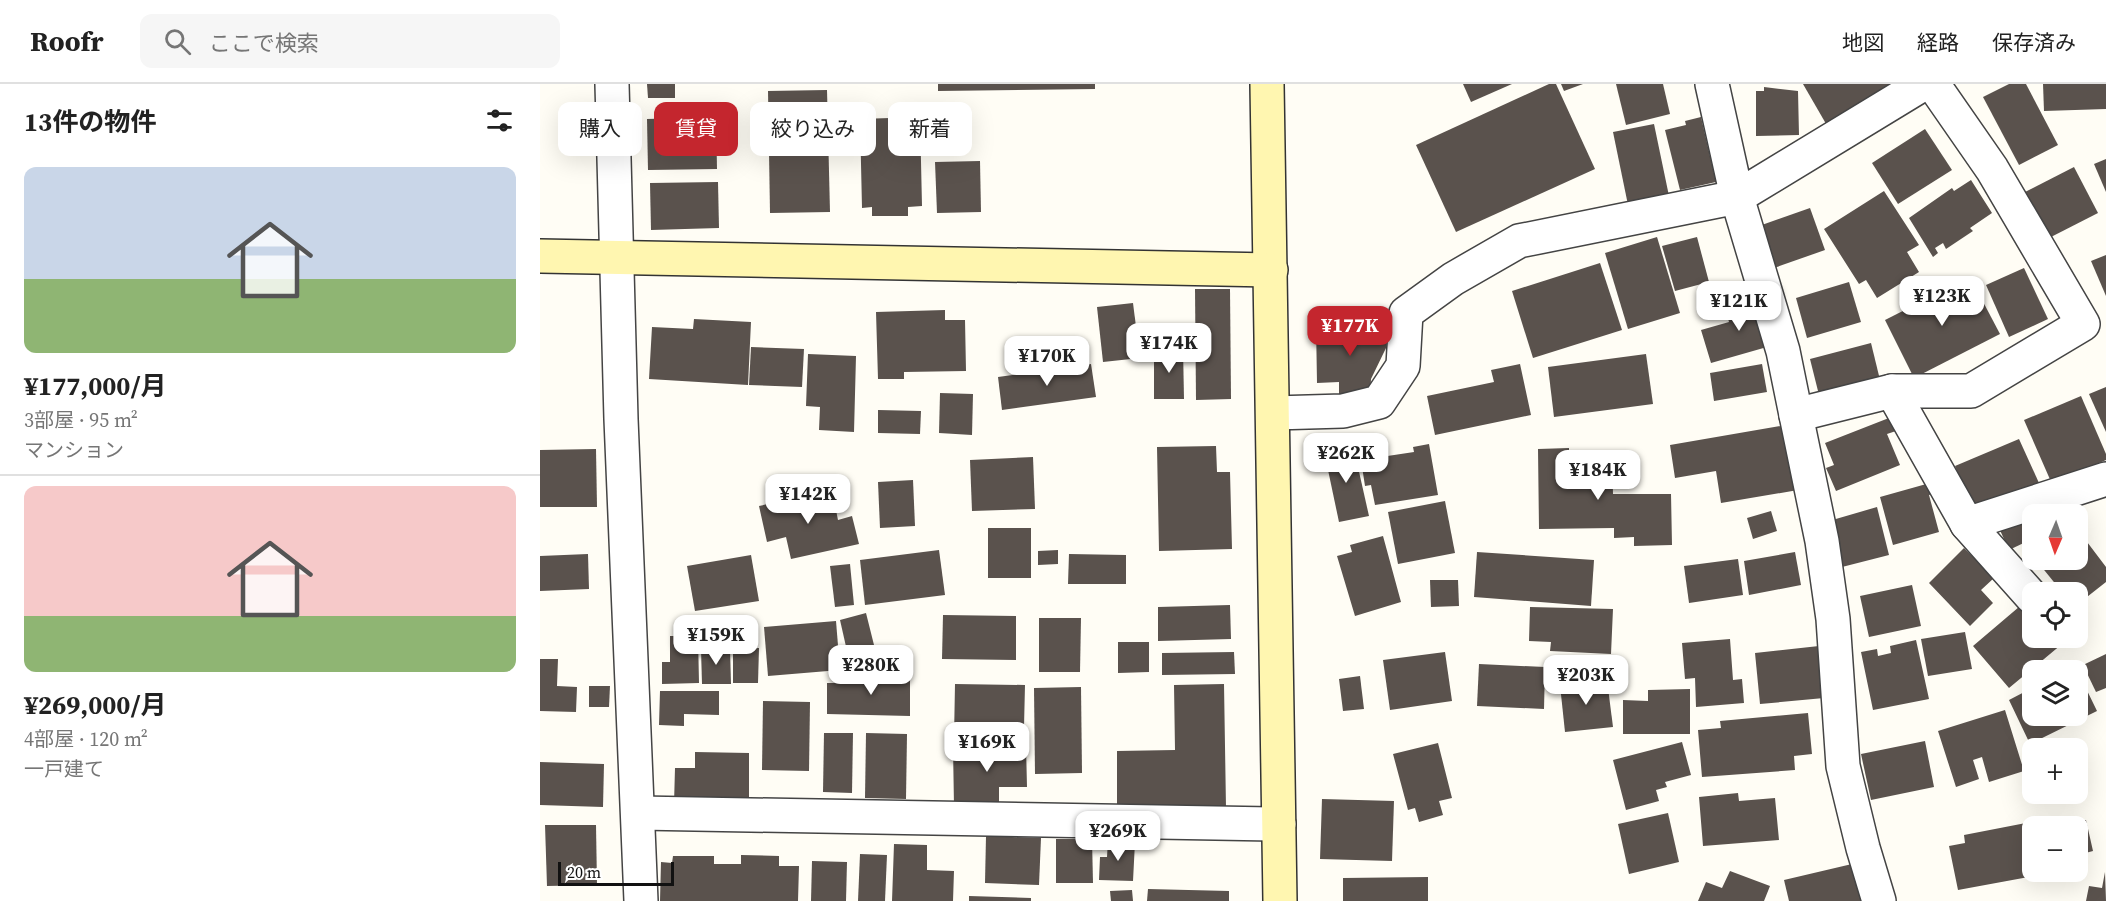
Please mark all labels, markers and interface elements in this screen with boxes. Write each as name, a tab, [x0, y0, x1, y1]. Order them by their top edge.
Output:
search box	[140, 14, 560, 68]
text: Roofr	[30, 22, 104, 60]
icon: search	[161, 25, 194, 58]
text: ここで検索	[209, 28, 319, 58]
text: 地図	[1842, 28, 1884, 57]
text: 経路	[1917, 28, 1959, 57]
text: 保存済み	[1992, 28, 2076, 57]
chip: 購入	[558, 102, 642, 156]
chip: 賃貸	[654, 102, 738, 156]
chip: 絞り込み	[750, 102, 876, 156]
chip: 新着	[888, 102, 972, 156]
text: 13件の物件	[24, 104, 156, 140]
icon: filters	[483, 104, 516, 137]
icon: home	[216, 206, 324, 314]
pin: ¥123K	[1900, 276, 1984, 327]
pin: ¥121K	[1697, 281, 1781, 332]
text: ¥123K	[1913, 281, 1971, 309]
text: ¥121K	[1710, 286, 1768, 314]
pin: ¥177K	[1308, 306, 1392, 357]
text: ¥177K	[1321, 311, 1379, 339]
pin: ¥174K	[1127, 323, 1211, 374]
text: ¥174K	[1140, 328, 1198, 356]
pin: ¥170K	[1005, 336, 1089, 387]
text: ¥170K	[1018, 341, 1076, 369]
text: ¥177,000/月	[24, 368, 167, 404]
text: 3部屋 · 95 m²	[24, 406, 138, 434]
pin: ¥262K	[1304, 433, 1388, 484]
text: マンション	[24, 436, 124, 464]
text: ¥262K	[1317, 438, 1375, 466]
pin: ¥184K	[1556, 450, 1640, 501]
text: ¥184K	[1569, 455, 1627, 483]
pin: ¥142K	[766, 474, 850, 525]
text: ¥142K	[779, 479, 837, 507]
north arrow	[2022, 504, 2088, 570]
map controls	[2022, 504, 2088, 882]
icon: home	[216, 525, 324, 633]
button: locate	[2022, 582, 2088, 648]
pin: ¥159K	[674, 615, 758, 666]
text: ¥159K	[687, 620, 745, 648]
pin: ¥280K	[829, 645, 913, 696]
text: ¥280K	[842, 650, 900, 678]
pin: ¥203K	[1544, 655, 1628, 706]
text: ¥203K	[1557, 660, 1615, 688]
button: layers	[2022, 660, 2088, 726]
text: ¥269,000/月	[24, 687, 167, 723]
pin: ¥169K	[945, 722, 1029, 773]
text: 4部屋 · 120 m²	[24, 725, 148, 753]
text: ¥169K	[958, 727, 1016, 755]
button: +	[2022, 738, 2088, 804]
text: 一戸建て	[24, 755, 104, 783]
pin: ¥269K	[1076, 811, 1160, 862]
text: ¥269K	[1089, 816, 1147, 844]
button: −	[2022, 816, 2088, 882]
scale bar	[558, 859, 674, 886]
text: 20 m	[567, 861, 601, 883]

